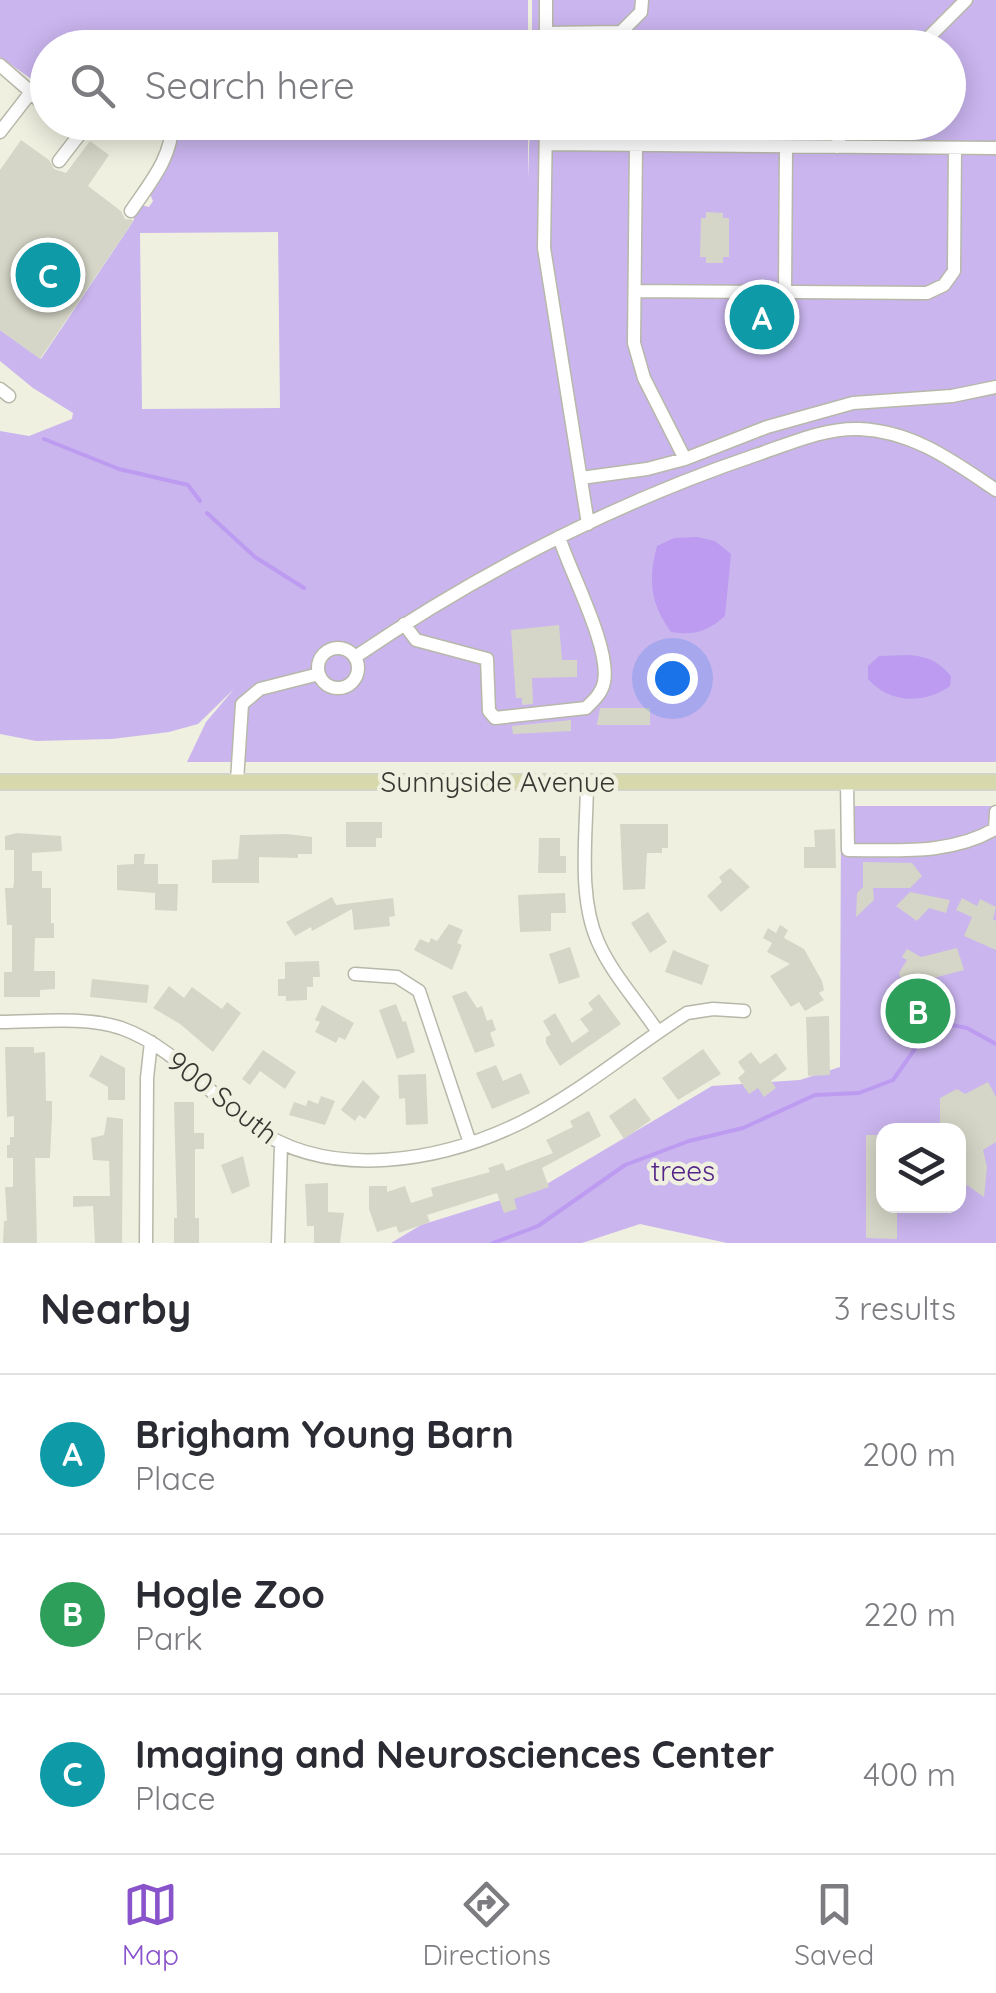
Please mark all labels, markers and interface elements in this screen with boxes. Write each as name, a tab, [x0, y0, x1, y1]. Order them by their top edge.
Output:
search box	[30, 30, 966, 140]
icon: search	[65, 58, 120, 113]
text: Search here	[145, 61, 355, 109]
pin: C	[15, 238, 80, 312]
pin: A	[730, 280, 794, 354]
your location	[647, 653, 698, 704]
street label: Sunnyside Avenue	[381, 764, 615, 799]
pin: B	[886, 974, 950, 1048]
street label: 900 South	[161, 1043, 285, 1151]
map controls	[876, 1123, 966, 1213]
button: layers	[876, 1123, 966, 1213]
park label: trees	[651, 1153, 715, 1188]
text: Nearby	[40, 1282, 191, 1335]
text: 3 results	[834, 1288, 956, 1328]
text: Brigham Young Barn	[135, 1410, 514, 1458]
text: A	[62, 1434, 83, 1474]
text: 200 m	[862, 1434, 956, 1474]
text: Place	[135, 1458, 215, 1498]
text: Hogle Zoo	[135, 1570, 325, 1618]
text: B	[62, 1594, 83, 1634]
text: 220 m	[864, 1594, 956, 1634]
text: Park	[135, 1618, 203, 1658]
text: Imaging and Neurosciences Center	[135, 1730, 775, 1778]
text: C	[62, 1754, 83, 1794]
text: 400 m	[863, 1754, 956, 1794]
text: Place	[135, 1778, 215, 1818]
tab: Map	[122, 1877, 179, 1972]
tab: Directions	[422, 1877, 551, 1972]
tab: Saved	[794, 1877, 874, 1972]

